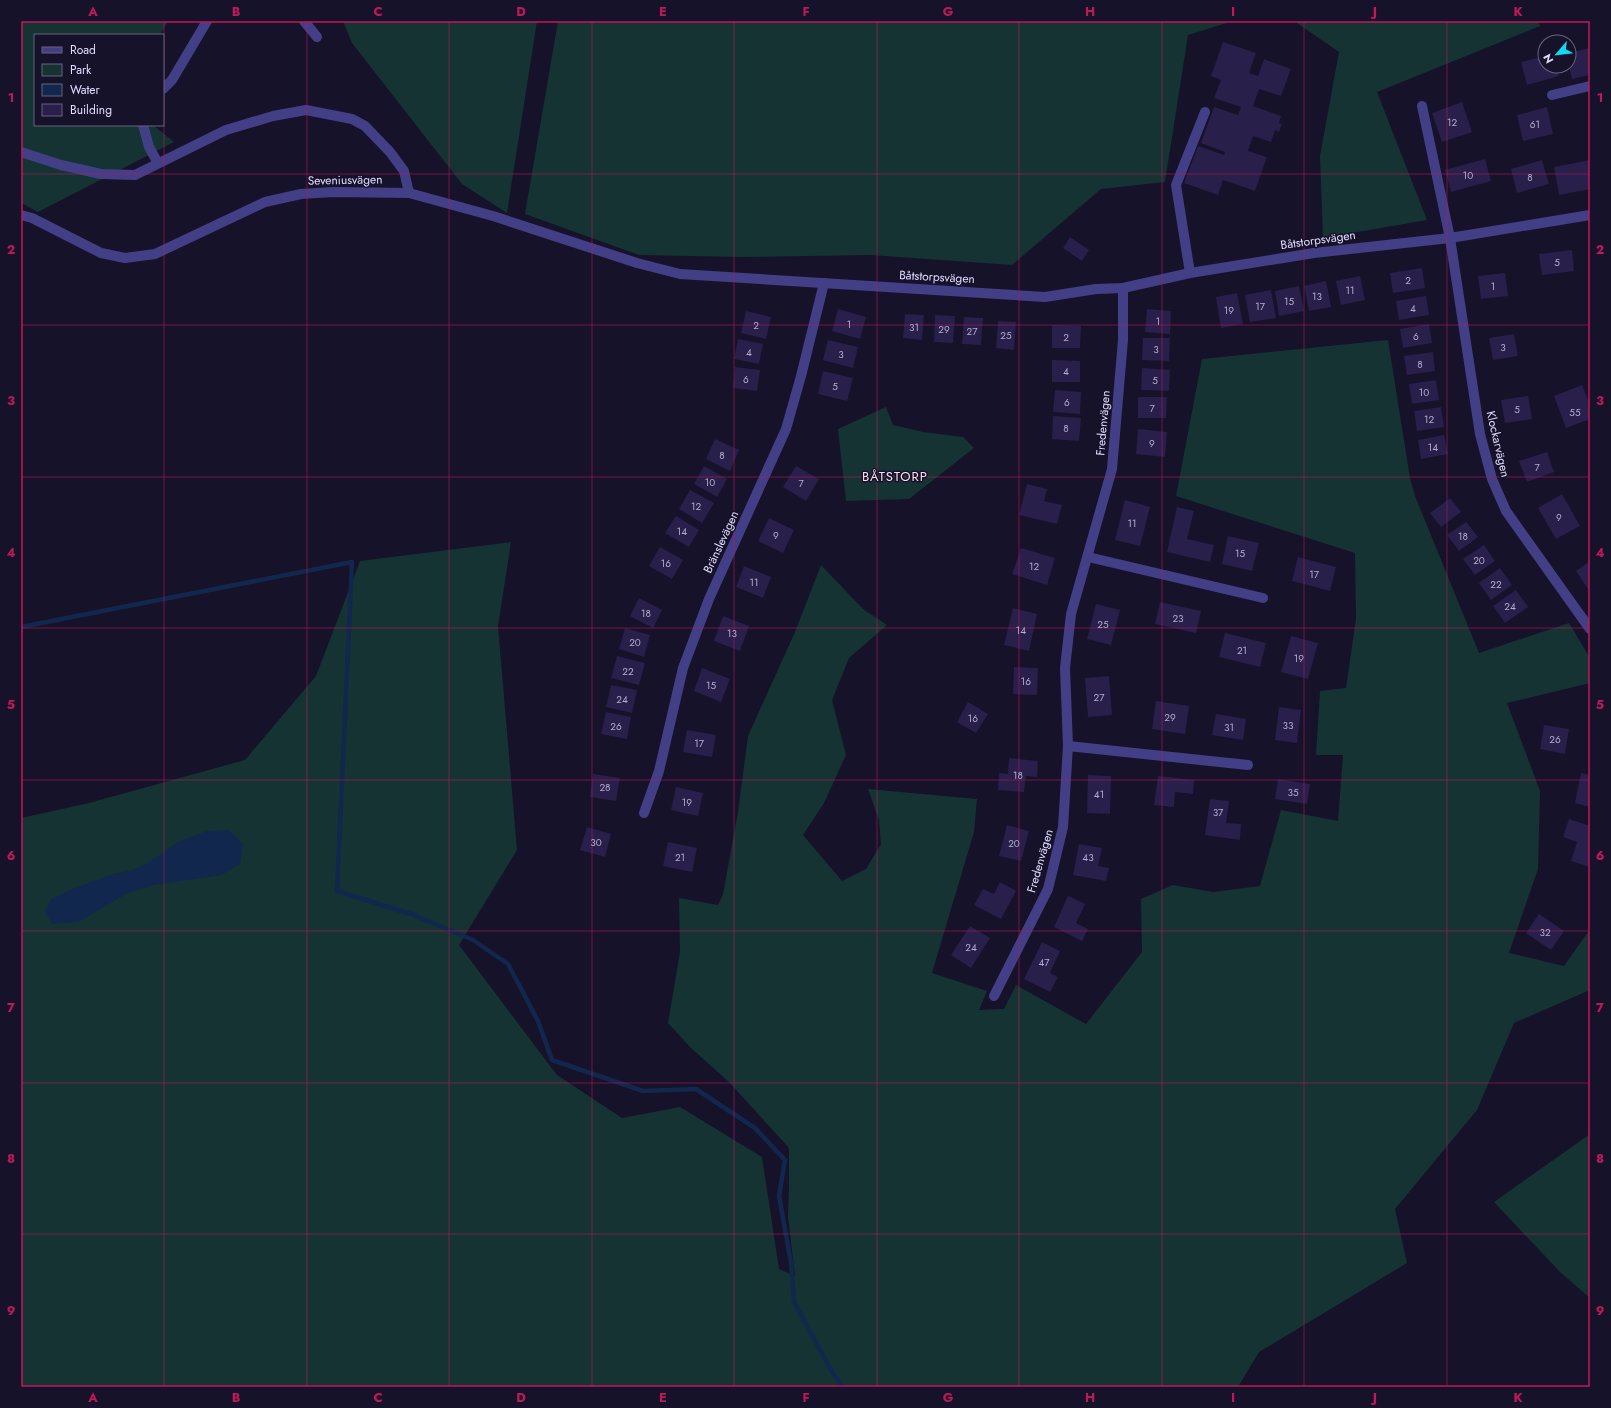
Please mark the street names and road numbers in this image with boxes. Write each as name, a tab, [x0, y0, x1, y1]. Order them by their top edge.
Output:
street label: Seveniusvägen	[307, 170, 383, 190]
street label: Båtstorpsvägen	[1279, 226, 1357, 254]
street label: Båtstorpsvägen	[899, 266, 975, 288]
street label: Fredenvägen	[1091, 390, 1115, 456]
street label: Klockarvägen	[1482, 409, 1514, 479]
street label: Bränslevägen	[699, 508, 743, 576]
street label: Fredenvägen	[1022, 827, 1058, 895]

